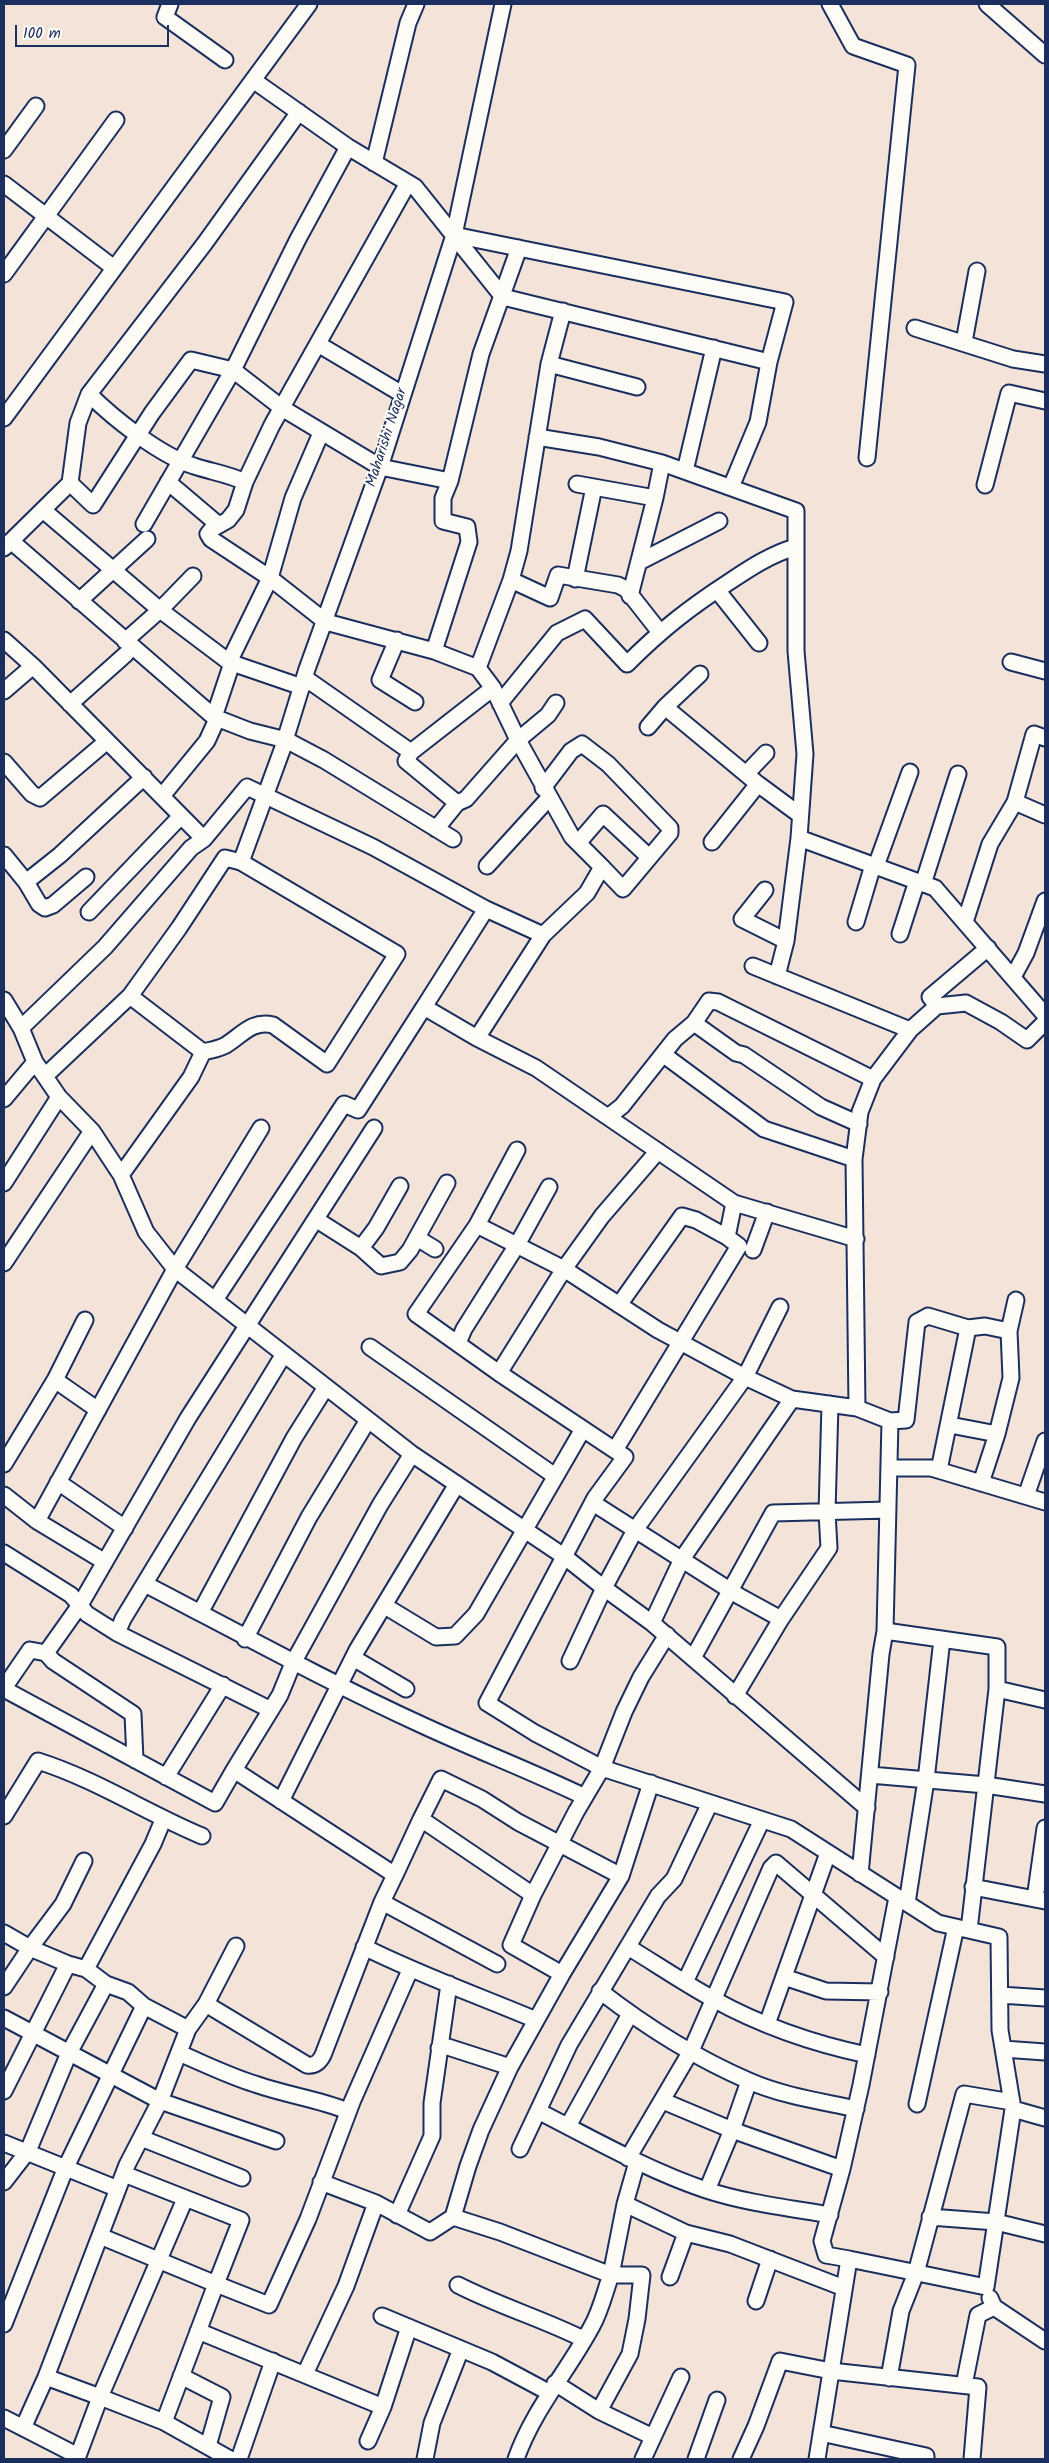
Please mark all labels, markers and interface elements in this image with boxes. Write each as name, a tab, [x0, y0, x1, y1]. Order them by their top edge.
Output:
scale bar	[18, 15, 171, 47]
text: 100 m	[23, 22, 61, 46]
street label: Maharishi Nagar	[364, 386, 412, 490]

